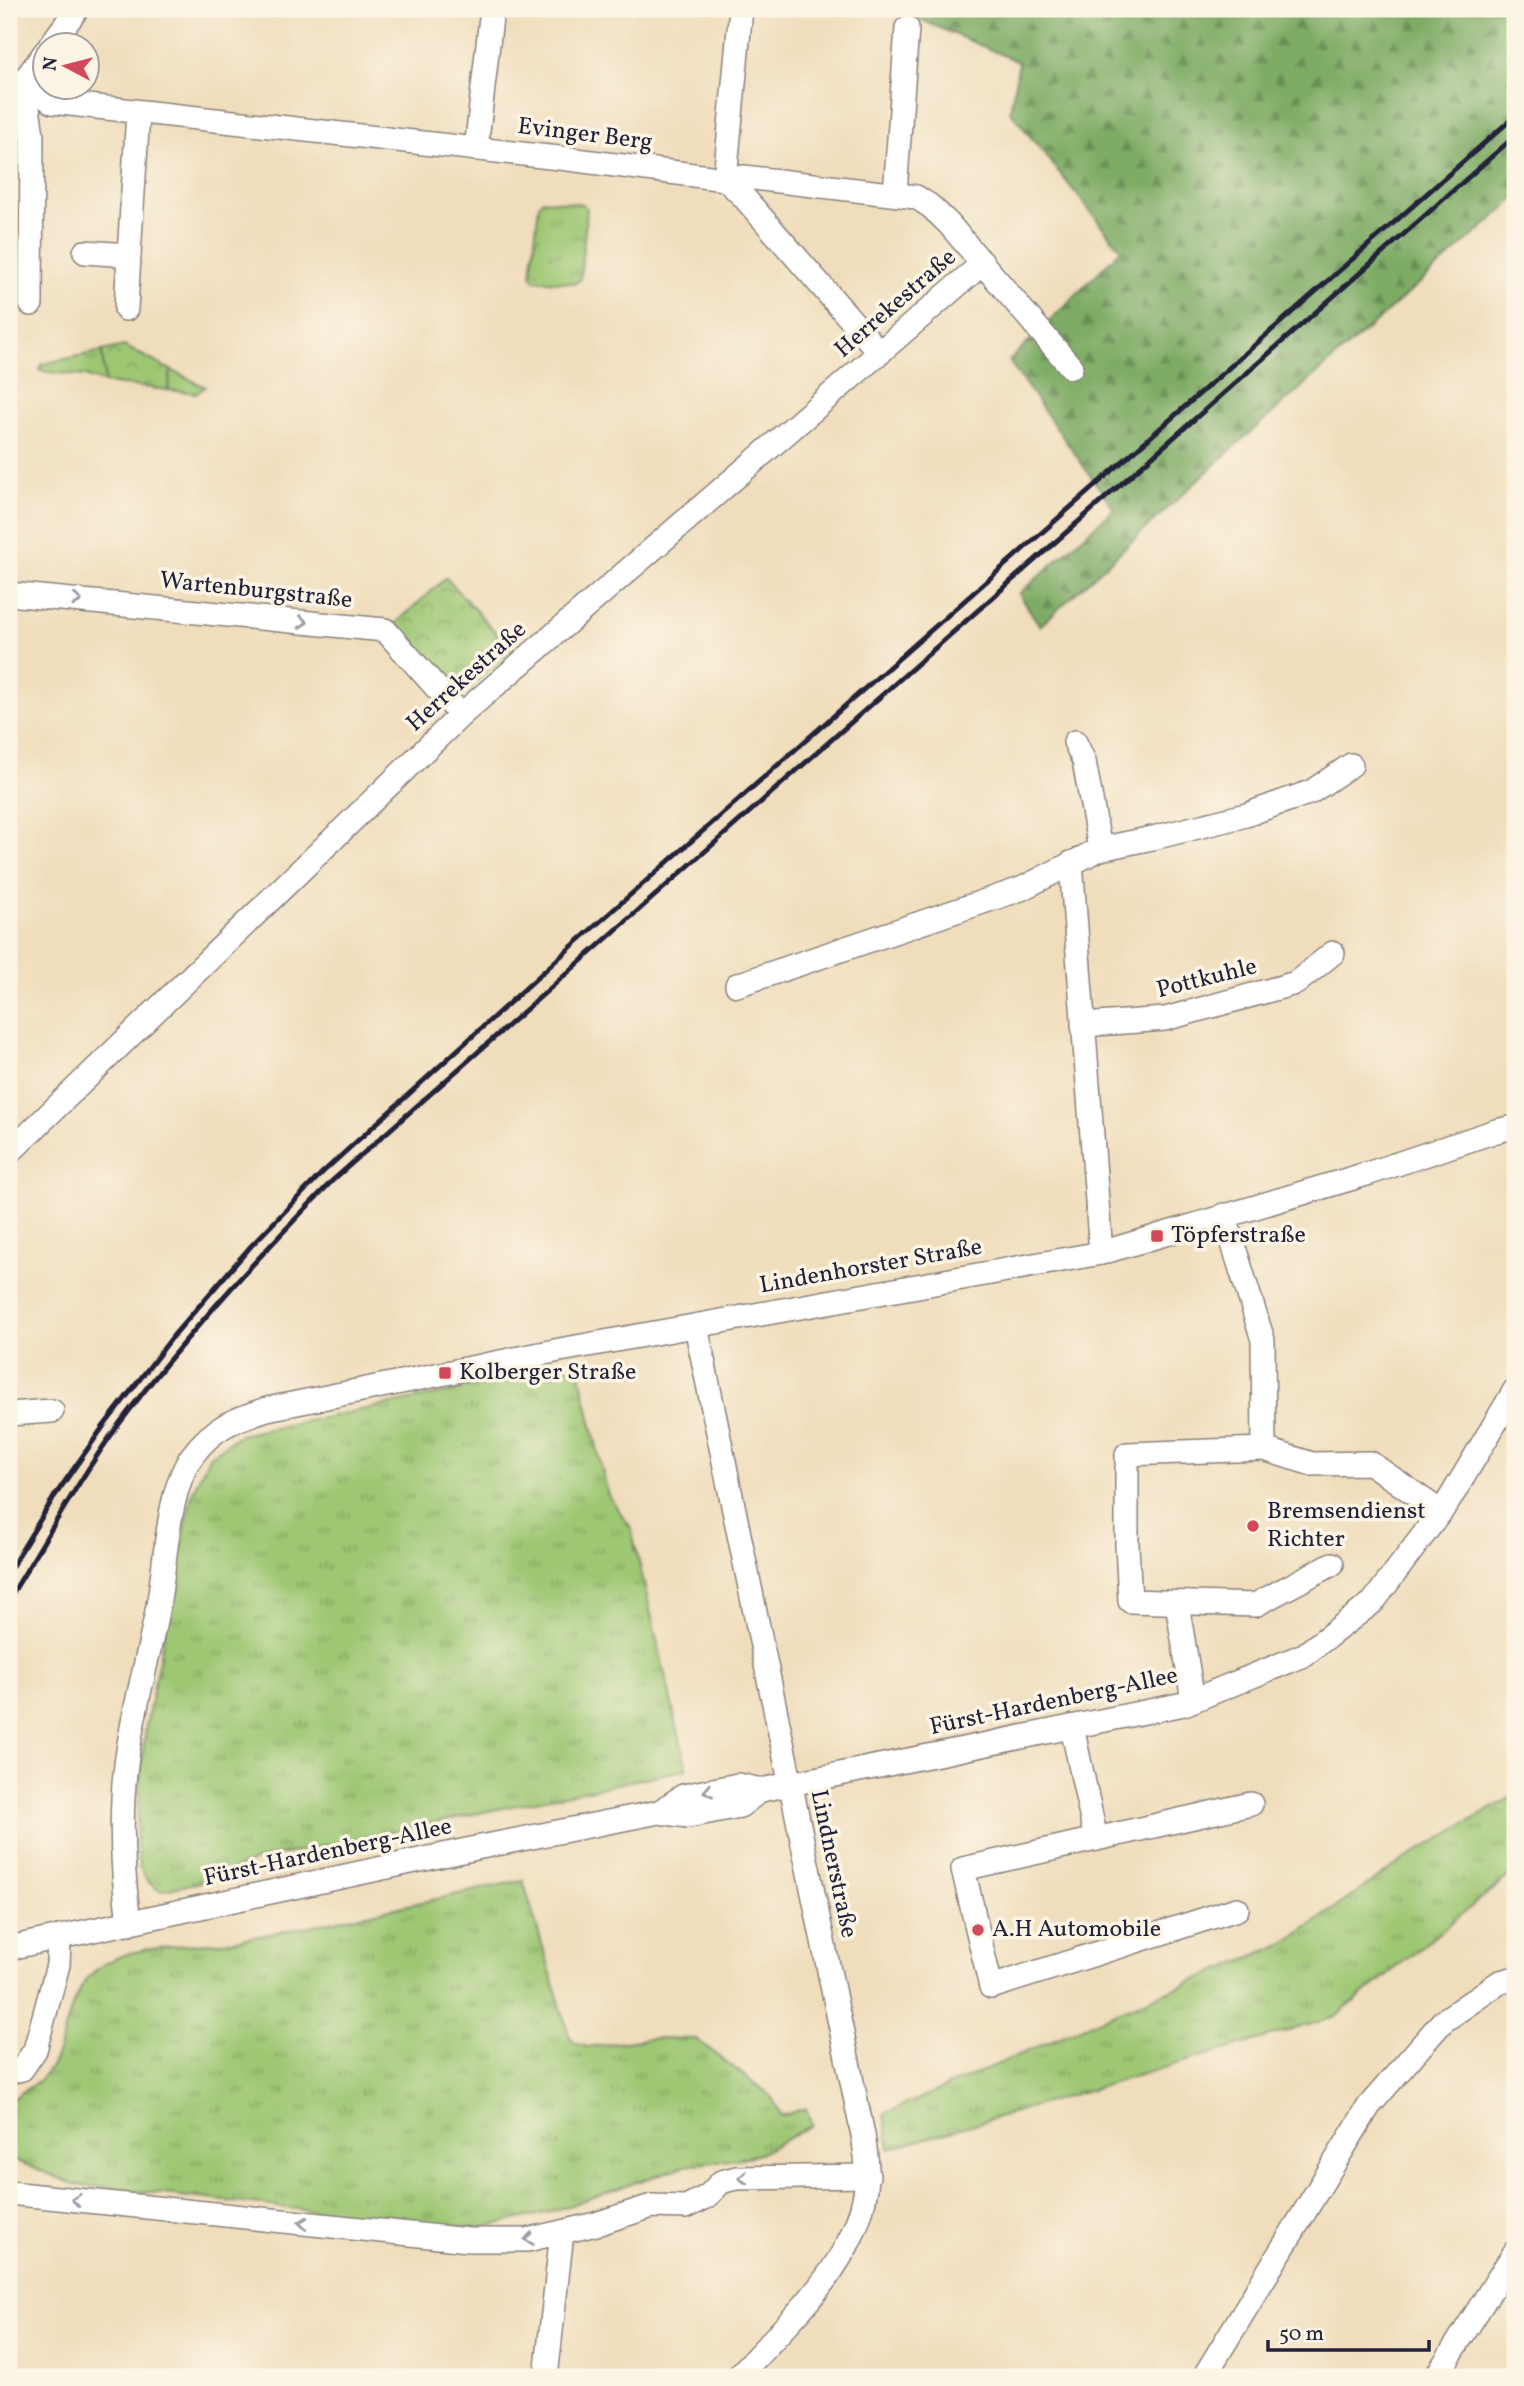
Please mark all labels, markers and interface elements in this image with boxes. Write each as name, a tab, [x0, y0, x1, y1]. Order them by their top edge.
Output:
north arrow	[32, 32, 102, 102]
text: N	[37, 56, 65, 73]
street label: Evinger Berg	[516, 110, 654, 160]
street label: Herrekestraße	[828, 241, 964, 367]
street label: Wartenburgstraße	[158, 564, 354, 618]
one-way arrow	[71, 592, 82, 607]
one-way arrow	[298, 614, 309, 629]
street label: Herrekestraße	[399, 614, 535, 740]
street label: Pottkuhle	[1153, 950, 1261, 1008]
place label: Töpferstraße	[1171, 1219, 1306, 1253]
marker: Töpferstraße	[1149, 1228, 1165, 1244]
street label: Lindenhorster Straße	[757, 1231, 985, 1303]
place label: Kolberger Straße	[459, 1356, 636, 1390]
marker: Kolberger Straße	[437, 1365, 453, 1381]
place label: Bremsendienst Richter	[1267, 1495, 1426, 1557]
marker: Bremsendienst Richter	[1245, 1518, 1261, 1534]
street label: Fürst-Hardenberg-Allee	[927, 1659, 1181, 1745]
one-way arrow	[702, 1783, 714, 1798]
street label: Lindnerstraße	[801, 1787, 865, 1941]
street label: Fürst-Hardenberg-Allee	[201, 1810, 455, 1896]
place label: A.H Automobile	[992, 1913, 1161, 1947]
marker: A.H Automobile	[970, 1922, 986, 1938]
one-way arrow	[737, 2171, 749, 2186]
one-way arrow	[71, 2193, 82, 2208]
one-way arrow	[297, 2216, 308, 2231]
one-way arrow	[523, 2231, 535, 2246]
scale bar	[1268, 2309, 1430, 2353]
text: 50 m	[1279, 2320, 1324, 2349]

